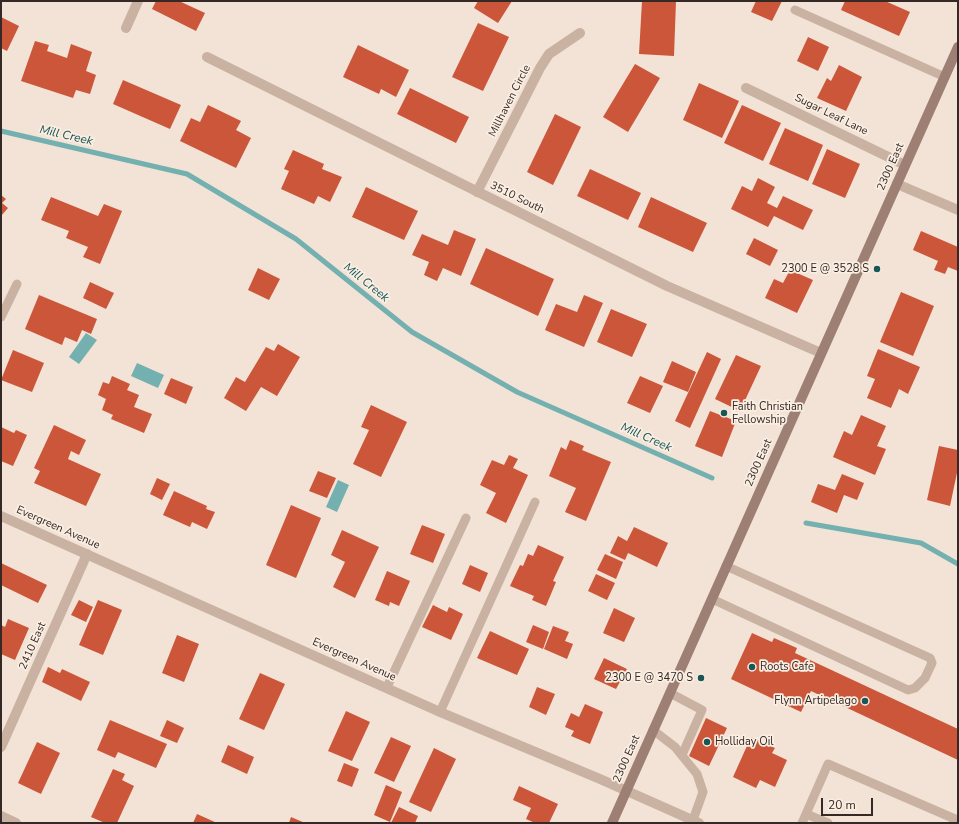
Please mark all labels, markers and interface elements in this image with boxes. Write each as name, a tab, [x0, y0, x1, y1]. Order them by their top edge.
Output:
street label: Millhaven Circle	[486, 63, 534, 139]
street label: Sugar Leaf Lane	[792, 92, 870, 138]
water label: Mill Creek	[38, 123, 94, 149]
street label: 2300 East	[875, 141, 907, 193]
street label: 3510 South	[488, 179, 546, 217]
water label: Mill Creek	[340, 260, 392, 306]
place label: 2300 E @ 3528 S	[781, 262, 869, 276]
marker: 2300 E @ 3528 S	[872, 264, 882, 274]
place label: Faith Christian Fellowship	[732, 400, 803, 426]
marker: Faith Christian Fellowship	[719, 408, 729, 418]
water label: Mill Creek	[618, 420, 674, 456]
street label: 2300 East	[743, 437, 775, 489]
street label: Evergreen Avenue	[14, 504, 102, 552]
street label: 2410 East	[17, 620, 49, 672]
street label: Evergreen Avenue	[310, 636, 398, 684]
place label: Roots Cafe	[760, 660, 814, 674]
marker: Roots Cafe	[747, 662, 757, 672]
place label: 2300 E @ 3470 S	[605, 671, 693, 685]
marker: 2300 E @ 3470 S	[696, 673, 706, 683]
place label: Flynn Artipelago	[774, 694, 857, 708]
marker: Flynn Artipelago	[860, 696, 870, 706]
street label: 2300 East	[611, 733, 643, 785]
place label: Holliday Oil	[715, 735, 773, 749]
marker: Holliday Oil	[702, 737, 712, 747]
scale bar	[823, 790, 875, 816]
text: 20 m	[828, 797, 856, 813]

